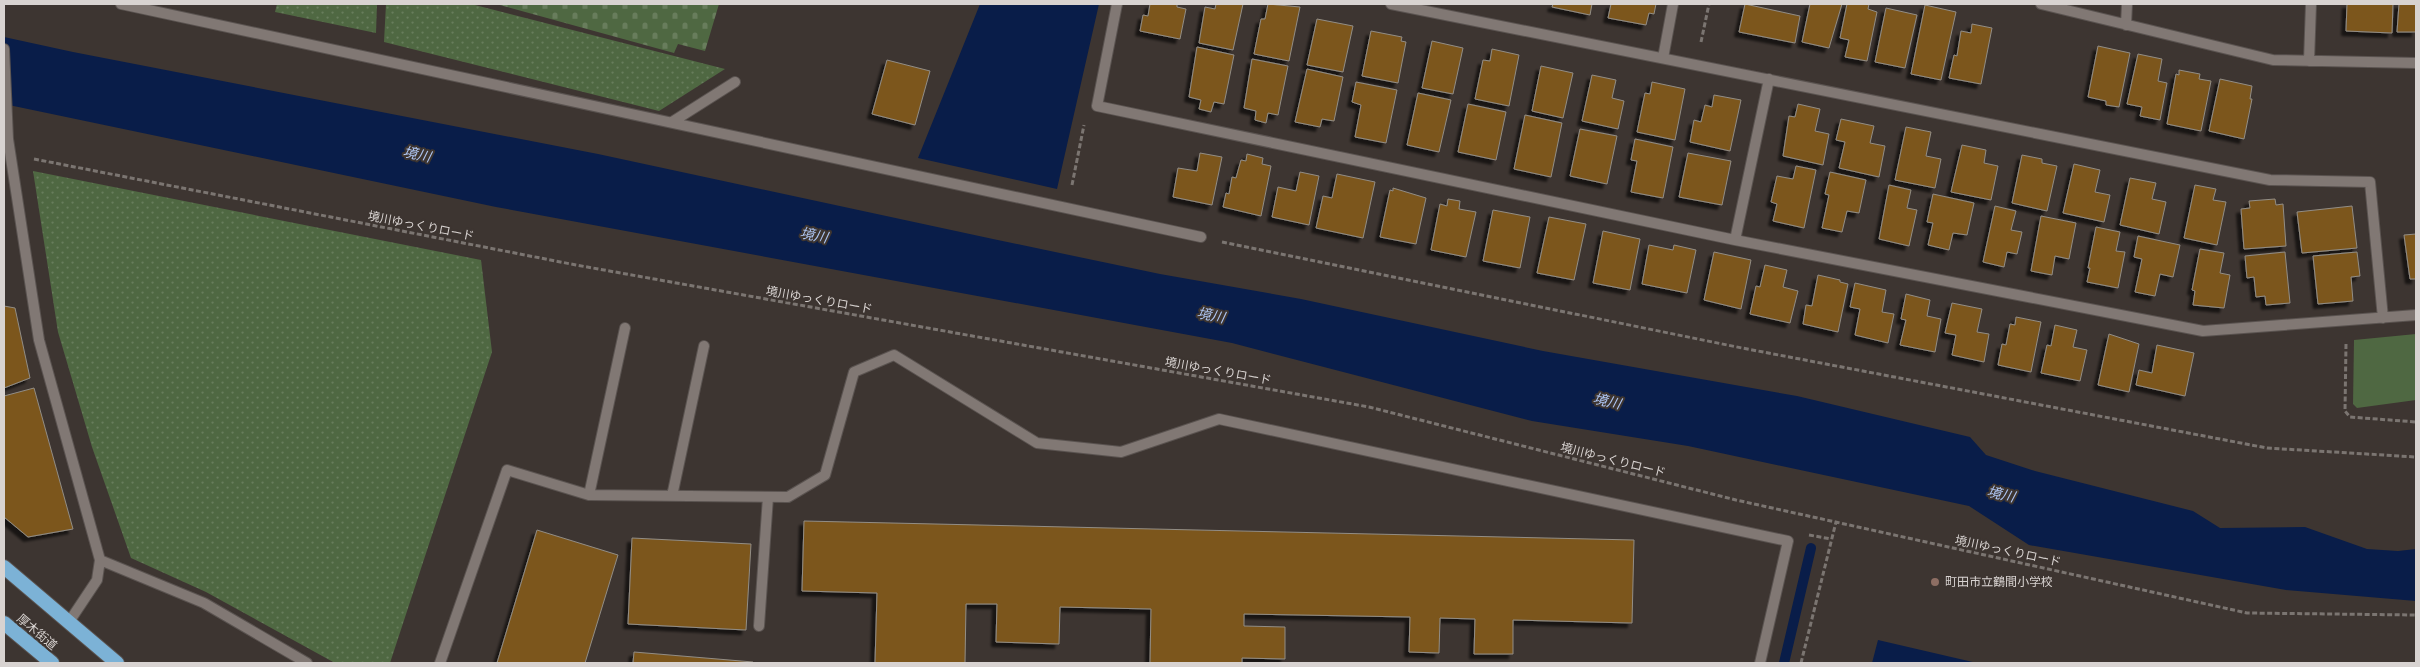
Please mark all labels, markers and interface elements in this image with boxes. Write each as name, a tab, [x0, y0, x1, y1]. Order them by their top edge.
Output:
water label: 境川	[401, 141, 435, 166]
street label: 境川ゆっくりロード	[367, 208, 476, 243]
water label: 境川	[799, 223, 832, 247]
street label: 境川ゆっくりロード	[765, 283, 874, 316]
water label: 境川	[1196, 303, 1229, 327]
street label: 境川ゆっくりロード	[1164, 354, 1273, 387]
water label: 境川	[1591, 388, 1625, 413]
street label: 境川ゆっくりロード	[1559, 439, 1667, 480]
water label: 境川	[1985, 481, 2019, 506]
street label: 境川ゆっくりロード	[1954, 532, 2062, 569]
place label: 町田市立鶴間小学校	[1945, 574, 2053, 589]
marker: 町田市立鶴間小学校	[1929, 576, 1941, 588]
street label: 厚木街道	[14, 610, 61, 653]

